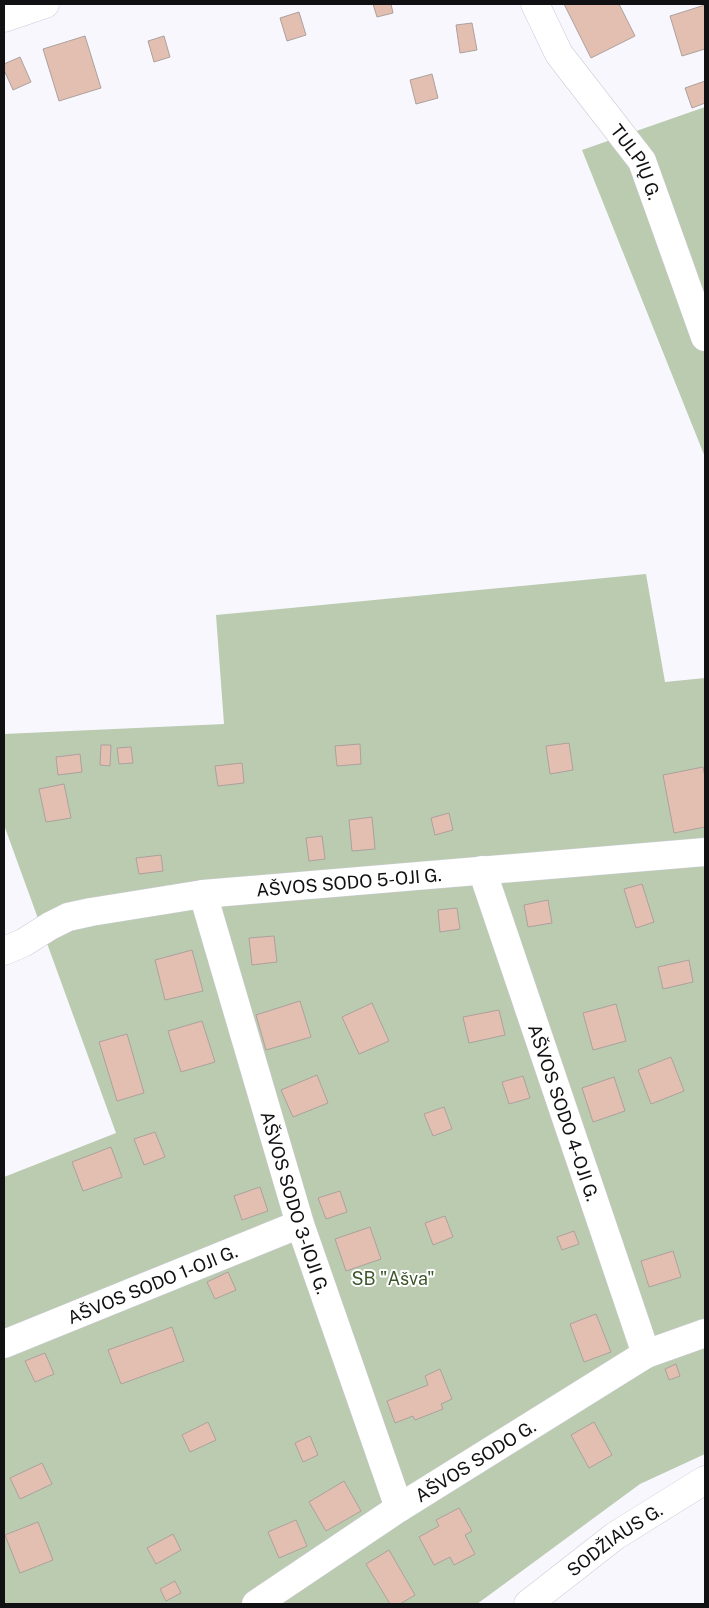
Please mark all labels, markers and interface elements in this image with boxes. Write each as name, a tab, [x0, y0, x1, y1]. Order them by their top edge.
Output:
street label: TULPIŲ G.	[607, 120, 665, 203]
street label: AŠVOS SODO 5-OJI G.	[255, 864, 442, 900]
street label: AŠVOS SODO 4-OJI G.	[524, 1021, 604, 1204]
street label: AŠVOS SODO 3-IOJI G.	[257, 1108, 334, 1297]
street label: AŠVOS SODO 1-OJI G.	[64, 1240, 240, 1328]
park label: SB "Ašva"	[351, 1268, 435, 1289]
street label: AŠVOS SODO G.	[411, 1415, 539, 1506]
street label: SODŽIAUS G.	[563, 1499, 666, 1580]

